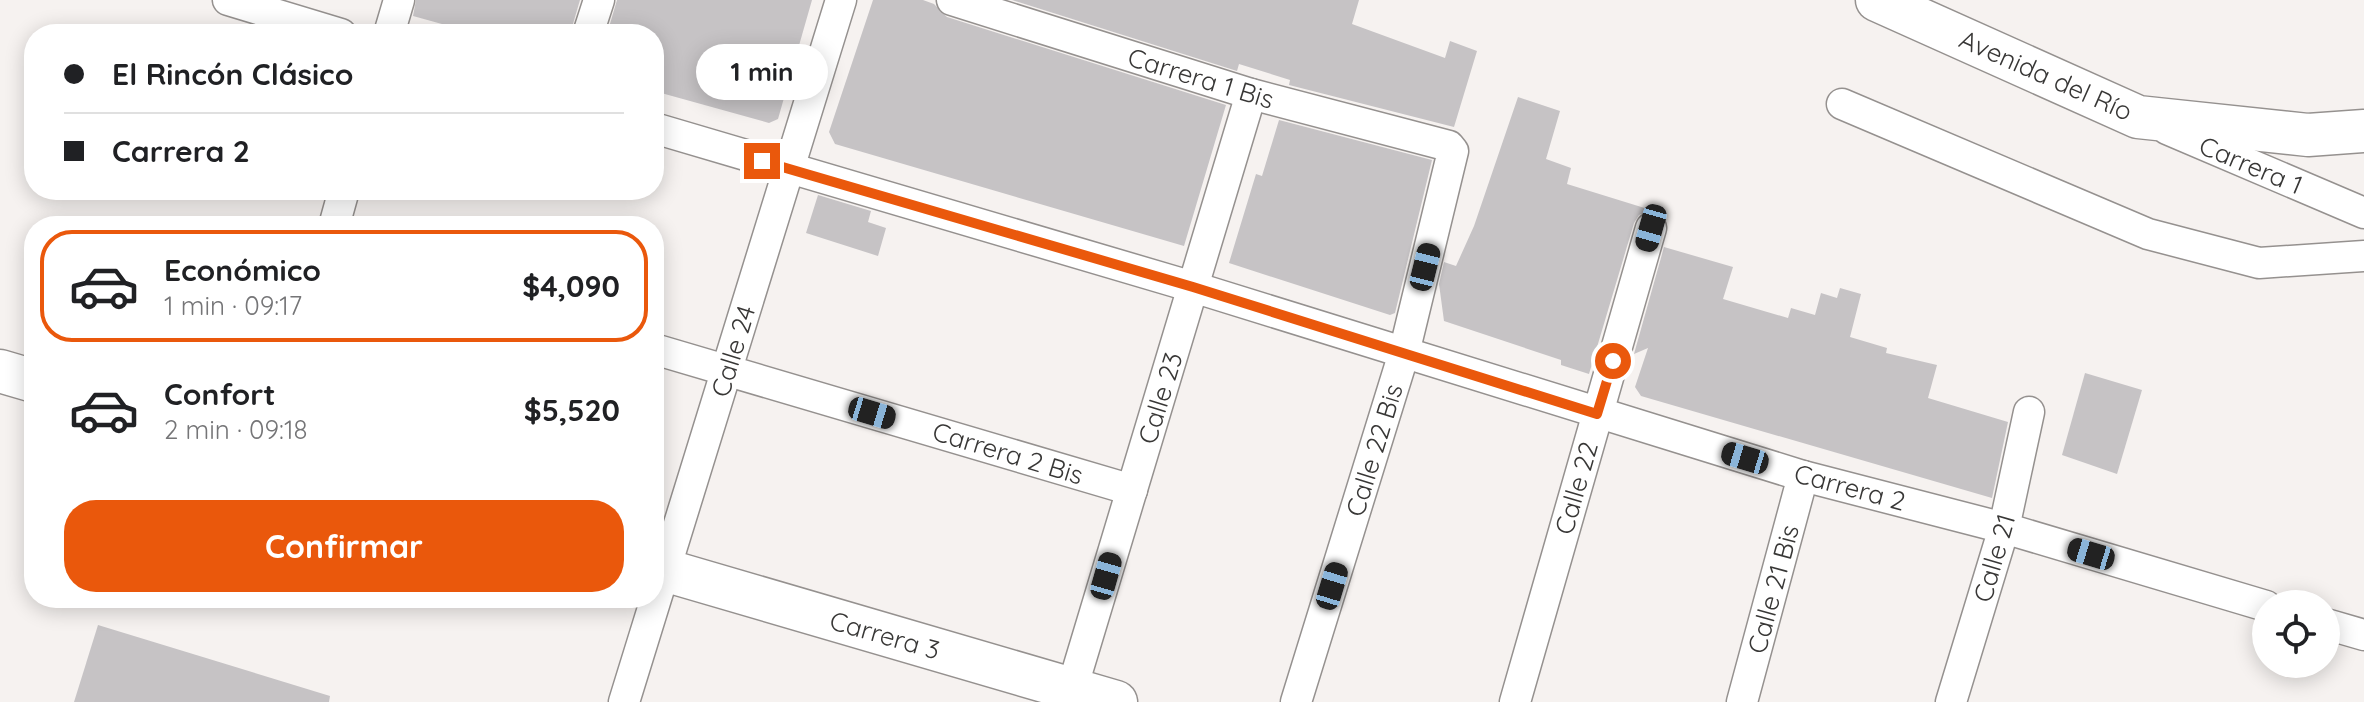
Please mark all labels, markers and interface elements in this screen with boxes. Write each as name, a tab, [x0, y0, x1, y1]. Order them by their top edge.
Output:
street label: Avenida del Río	[1954, 22, 2138, 128]
street label: Carrera 1 Bis	[1124, 40, 1278, 116]
callout: 1 min	[696, 45, 828, 101]
text: El Rincón Clásico	[112, 55, 353, 93]
text: 1 min	[731, 55, 794, 88]
street label: Carrera 1	[2194, 129, 2308, 201]
text: Carrera 2	[112, 132, 250, 170]
route end	[744, 143, 780, 179]
car	[1633, 202, 1669, 254]
car	[1408, 241, 1442, 293]
icon: car	[68, 250, 140, 322]
text: Económico	[164, 251, 321, 289]
text: $4,090	[522, 267, 620, 305]
text: 1 min · 09:17	[164, 289, 302, 322]
street label: Calle 24	[703, 301, 763, 401]
route start	[1595, 343, 1631, 379]
street label: Calle 23	[1130, 348, 1190, 448]
icon: car	[68, 374, 140, 446]
text: Confort	[164, 375, 276, 413]
street label: Calle 22 Bis	[1338, 380, 1410, 520]
text: $5,520	[524, 391, 620, 429]
car	[846, 395, 898, 431]
text: 2 min · 09:18	[164, 413, 308, 446]
street label: Carrera 2 Bis	[929, 414, 1087, 492]
street label: Calle 22	[1547, 438, 1605, 538]
car	[1719, 440, 1771, 476]
street label: Carrera 2	[1791, 456, 1909, 518]
button: Confirmar	[64, 500, 624, 592]
street label: Calle 21	[1966, 510, 2022, 606]
street label: Calle 21 Bis	[1740, 521, 1806, 657]
car	[2065, 536, 2117, 572]
car	[1088, 550, 1124, 602]
car	[1314, 560, 1350, 612]
map controls	[2252, 590, 2340, 678]
button: locate	[2252, 590, 2340, 678]
street label: Carrera 3	[826, 604, 944, 666]

